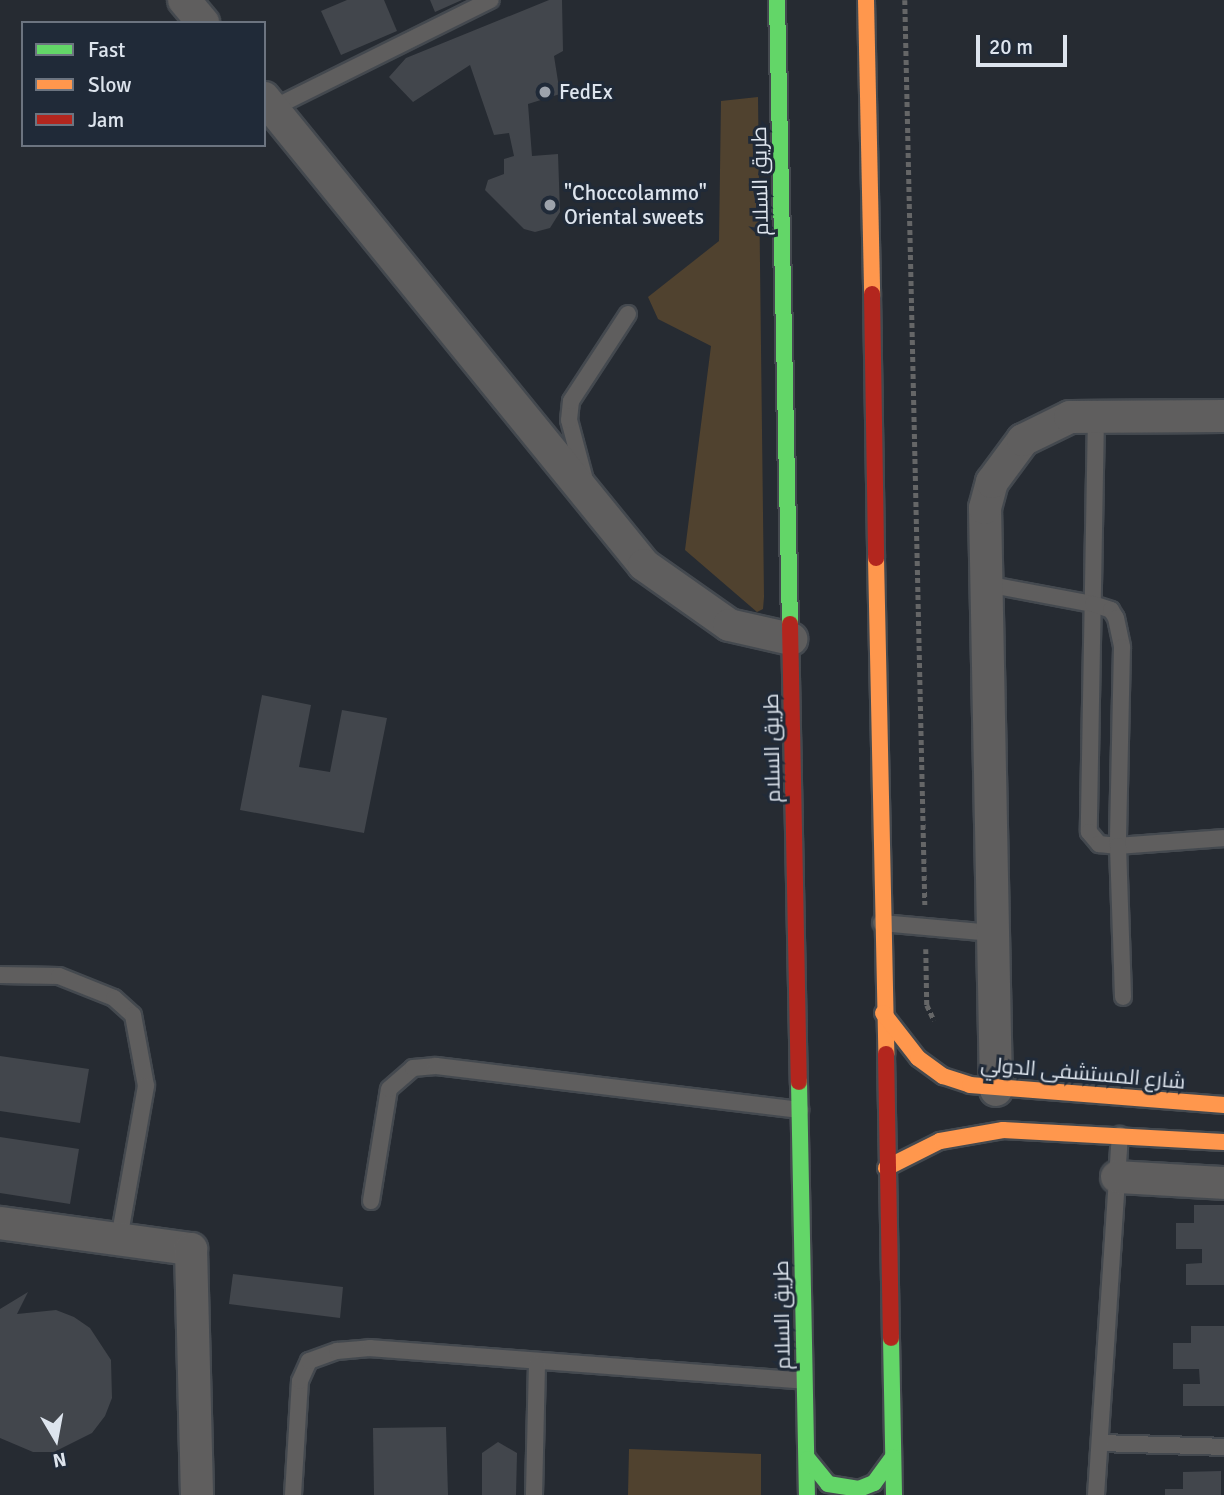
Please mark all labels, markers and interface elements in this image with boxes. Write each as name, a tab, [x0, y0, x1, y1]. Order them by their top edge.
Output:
legend	[21, 21, 266, 147]
scale bar	[979, 21, 1070, 65]
text: 20 m	[989, 34, 1033, 60]
text: Fast	[88, 37, 125, 63]
text: Slow	[88, 72, 132, 98]
place label: FedEx	[559, 79, 613, 105]
marker: FedEx	[537, 84, 553, 100]
text: Jam	[88, 107, 124, 133]
street label: طريق السلام	[746, 126, 774, 236]
place label: "Choccolammo" Oriental sweets	[564, 180, 707, 230]
marker: "Choccolammo" Oriental sweets	[542, 197, 558, 213]
street label: طريق السلام	[758, 693, 786, 803]
street label: شارع المستشفى الدولي	[980, 1052, 1186, 1094]
street label: طريق السلام	[768, 1260, 796, 1370]
north arrow	[21, 1404, 91, 1474]
text: N	[51, 1447, 68, 1473]

